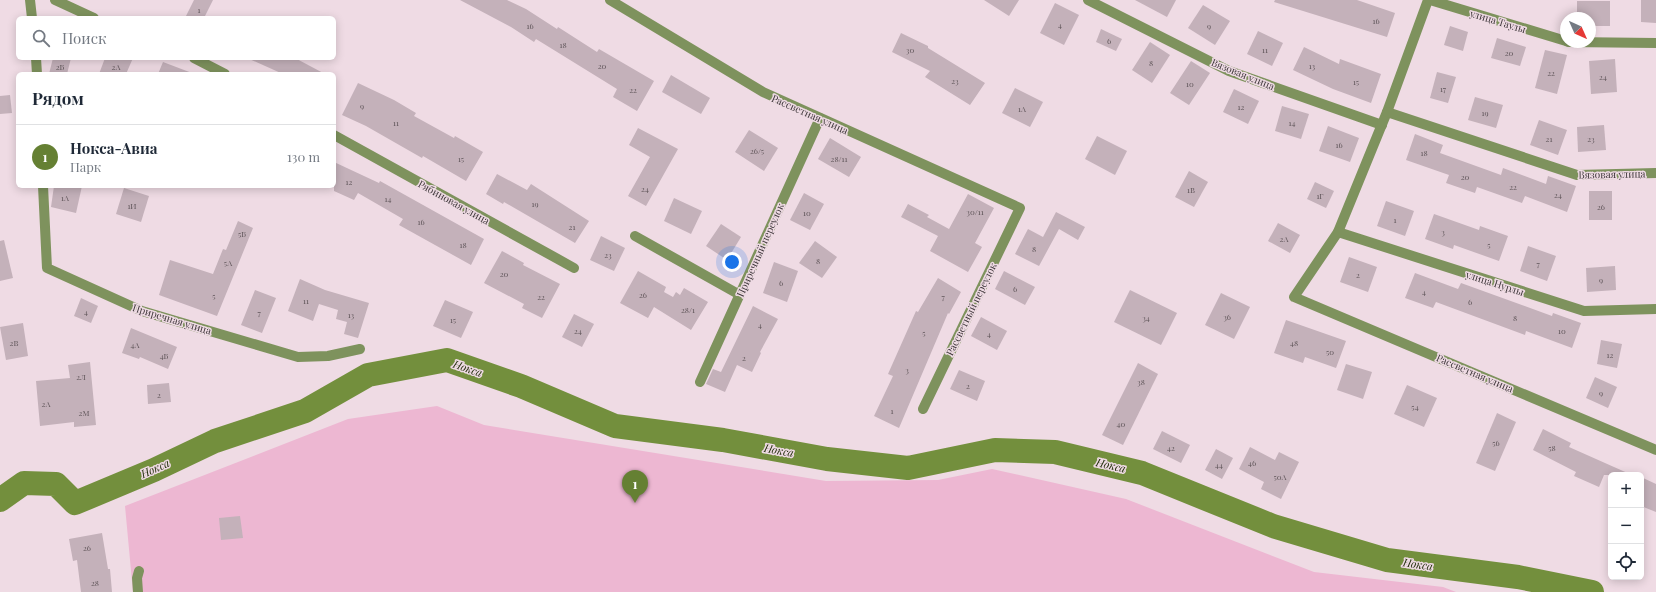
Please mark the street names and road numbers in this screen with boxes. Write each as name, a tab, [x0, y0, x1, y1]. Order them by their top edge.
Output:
street label: улица Таулы	[1467, 6, 1528, 36]
street label: Вязовая улица	[1209, 55, 1277, 93]
street label: Рассветная улица	[769, 91, 851, 137]
street label: Вязовая улица	[1578, 166, 1646, 182]
street label: Рябиновая улица	[416, 177, 492, 227]
street label: Приречный переулок	[733, 201, 787, 299]
street label: Рассветный переулок	[942, 260, 1000, 358]
street label: улица Нурлы	[1463, 267, 1526, 299]
street label: Приречная улица	[131, 300, 213, 338]
street label: Рассветная улица	[1434, 350, 1516, 396]

